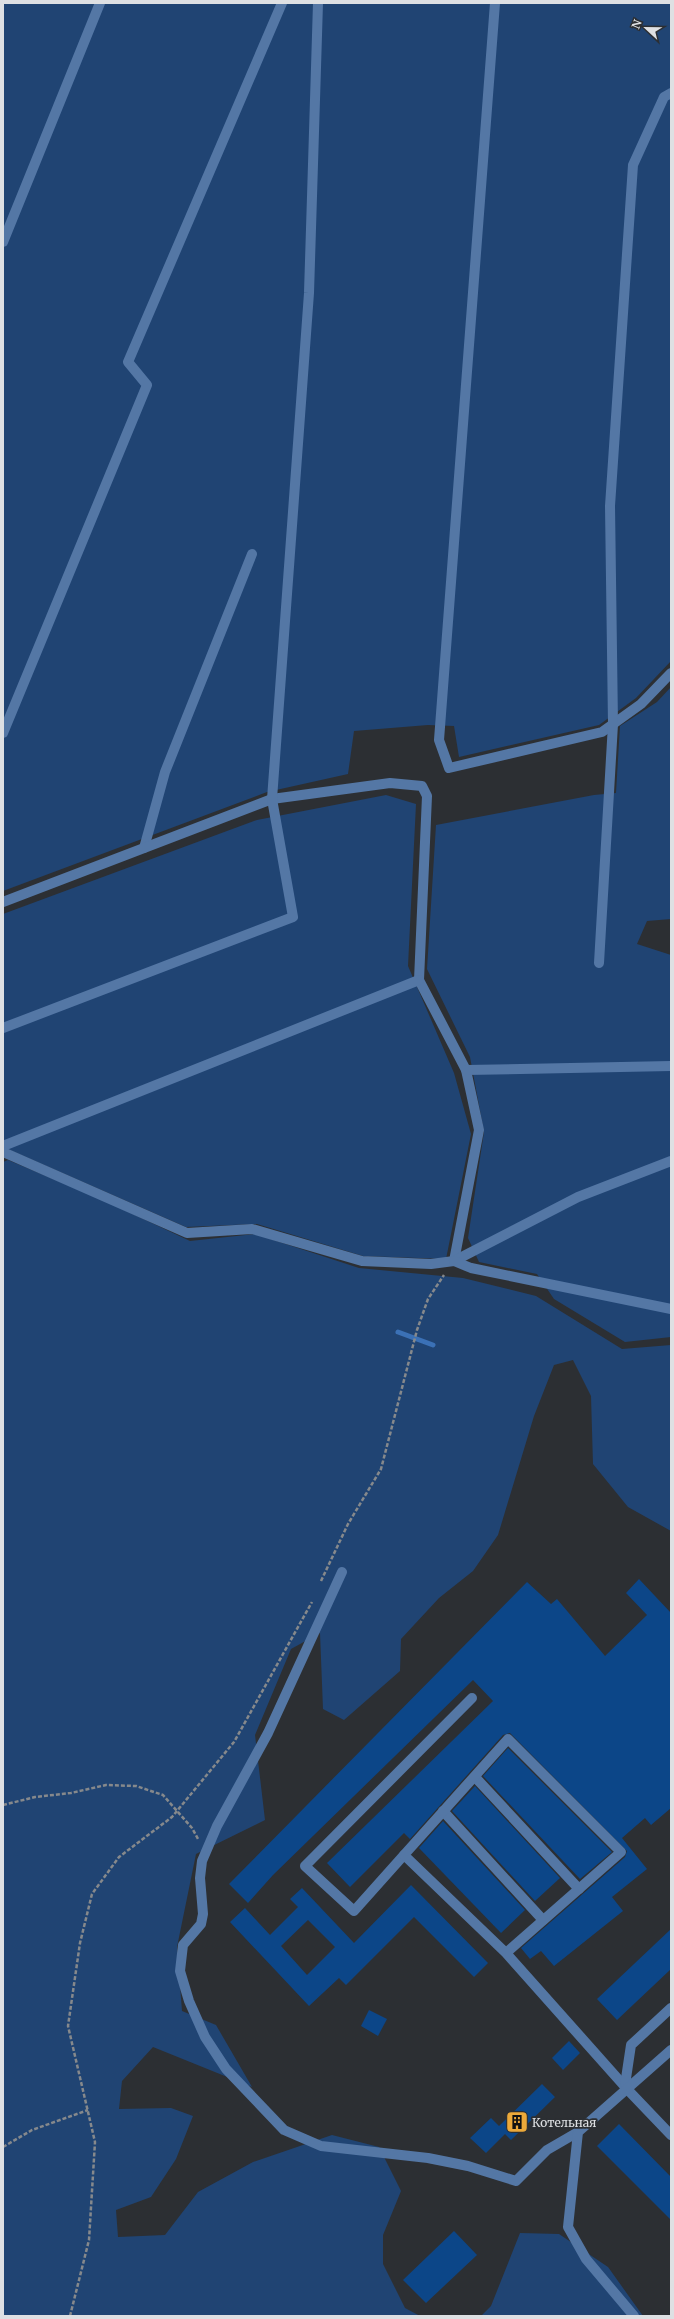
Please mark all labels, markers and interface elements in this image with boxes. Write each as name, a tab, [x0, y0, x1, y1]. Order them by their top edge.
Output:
north arrow	[626, 8, 666, 48]
text: N	[629, 17, 645, 31]
building icon: Котельная	[504, 2109, 530, 2135]
place label: Котельная	[532, 2115, 596, 2130]

